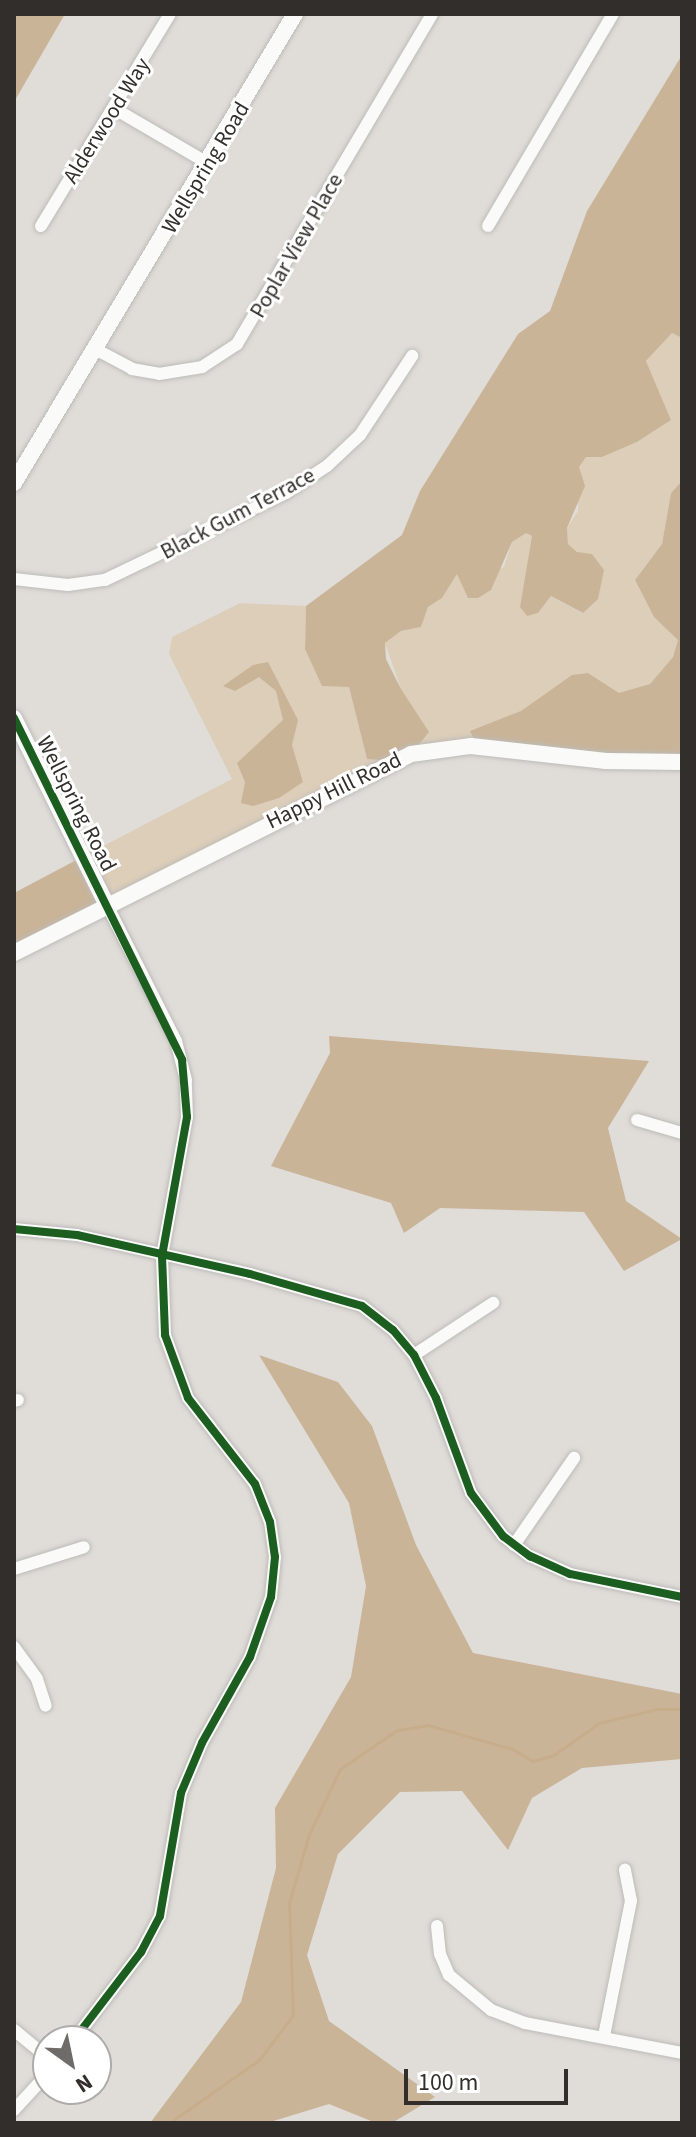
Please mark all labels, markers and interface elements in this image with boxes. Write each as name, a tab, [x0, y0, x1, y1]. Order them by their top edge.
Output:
street label: Alderwood Way	[58, 53, 156, 189]
street label: Wellspring Road	[156, 97, 256, 239]
street label: Poplar View Place	[245, 169, 349, 323]
street label: Black Gum Terrace	[156, 462, 320, 566]
street label: Wellspring Road	[30, 732, 122, 876]
street label: Happy Hill Road	[262, 747, 406, 835]
north arrow	[32, 2025, 112, 2105]
scale bar	[408, 2053, 572, 2103]
text: 100 m	[418, 2065, 478, 2100]
text: N	[69, 2066, 99, 2101]

